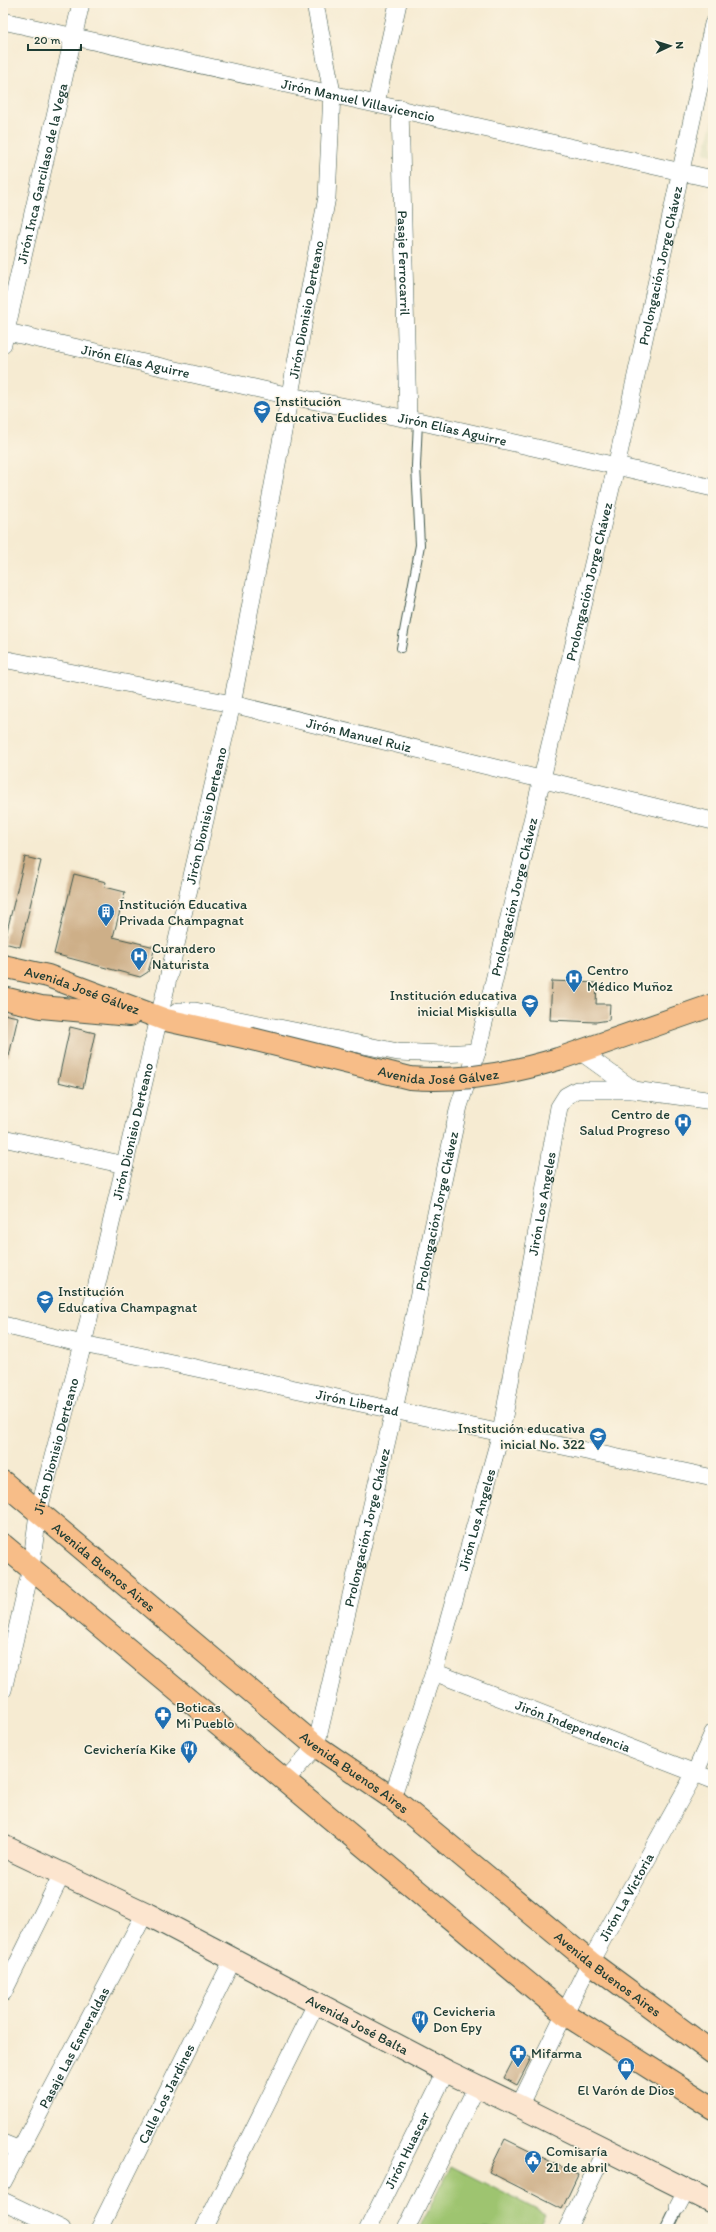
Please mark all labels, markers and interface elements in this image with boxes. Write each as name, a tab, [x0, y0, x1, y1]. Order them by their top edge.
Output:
scale bar	[28, 26, 81, 52]
north arrow	[650, 26, 690, 66]
text: 20 m	[34, 33, 61, 47]
text: N	[673, 41, 686, 50]
street label: Jirón Manuel Villavicencio	[280, 75, 437, 126]
street label: Jirón Inca Garcilaso de la Vega	[14, 81, 72, 266]
street label: Prolongación Jorge Chávez	[635, 184, 686, 347]
street label: Pasaje Ferrocarril	[394, 210, 413, 316]
street label: Jirón Dionisio Derteano	[285, 239, 328, 380]
street label: Jirón Elías Aguirre	[80, 341, 192, 382]
place label: Institución Educativa Euclides	[275, 393, 387, 426]
school or university icon: Institución Educativa Euclides	[252, 399, 272, 424]
street label: Jirón Elías Aguirre	[396, 409, 509, 450]
street label: Prolongación Jorge Chávez	[562, 500, 616, 663]
street label: Jirón Manuel Ruiz	[304, 714, 414, 756]
street label: Jirón Dionisio Derteano	[182, 745, 231, 886]
street label: Prolongación Jorge Chávez	[487, 815, 542, 978]
place label: Institución Educativa Privada Champagnat	[119, 896, 248, 929]
building icon: Institución Educativa Privada Champagnat	[96, 902, 116, 927]
place label: Curandero Naturista	[152, 940, 216, 973]
hospital icon: Curandero Naturista	[129, 946, 149, 971]
place label: Centro Médico Muñoz	[587, 962, 673, 995]
street label: Avenida José Gálvez	[23, 963, 143, 1019]
hospital icon: Centro Médico Muñoz	[564, 968, 584, 993]
place label: Institución educativa inicial Miskisulla	[390, 987, 517, 1020]
school or university icon: Institución educativa inicial Miskisulla	[520, 993, 540, 1018]
street label: Jirón Dionisio Derteano	[109, 1061, 157, 1202]
street label: Avenida José Gálvez	[376, 1062, 500, 1088]
place label: Centro de Salud Progreso	[579, 1106, 670, 1139]
hospital icon: Centro de Salud Progreso	[673, 1112, 693, 1137]
street label: Prolongación Jorge Chávez	[412, 1130, 462, 1292]
street label: Jirón Los Angeles	[525, 1150, 560, 1257]
place label: Institución Educativa Champagnat	[58, 1283, 197, 1316]
school or university icon: Institución Educativa Champagnat	[35, 1289, 55, 1314]
street label: Jirón Dionisio Derteano	[30, 1376, 83, 1516]
street label: Jirón Libertad	[315, 1386, 401, 1420]
place label: Institución educativa inicial No. 322	[458, 1420, 586, 1453]
school or university icon: Institución educativa inicial No. 322	[588, 1426, 608, 1451]
street label: Prolongación Jorge Chávez	[341, 1446, 394, 1609]
street label: Jirón Los Angeles	[455, 1467, 500, 1573]
street label: Avenida Buenos Aires	[48, 1519, 159, 1616]
street label: Jirón Independencia	[513, 1696, 633, 1756]
place label: Boticas Mi Pueblo	[176, 1699, 235, 1732]
pharmacy icon: Boticas Mi Pueblo	[153, 1705, 173, 1730]
street label: Avenida Buenos Aires	[296, 1728, 412, 1817]
restaurant icon: Cevichería Kike	[179, 1739, 199, 1764]
place label: Cevichería Kike	[84, 1741, 176, 1758]
street label: Jirón La Victoria	[595, 1849, 658, 1944]
street label: Avenida Buenos Aires	[551, 1928, 664, 2021]
street label: Pasaje Las Esmeraldas	[35, 1984, 113, 2111]
street label: Avenida José Balta	[303, 1991, 412, 2059]
place label: Cevicheria Don Epy	[433, 2003, 495, 2036]
restaurant icon: Cevicheria Don Epy	[410, 2009, 430, 2034]
street label: Calle Los Jardines	[135, 2041, 199, 2147]
pharmacy icon: Mifarma	[508, 2043, 528, 2068]
place label: Mifarma	[531, 2045, 583, 2062]
shop icon: El Varón de Dios	[616, 2056, 636, 2081]
place label: El Varón de Dios	[577, 2082, 675, 2099]
street label: Jirón Huascar	[381, 2108, 434, 2192]
place label: Comisaría 21 de abril	[546, 2143, 608, 2176]
public building icon: Comisaría 21 de abril	[523, 2149, 543, 2174]

